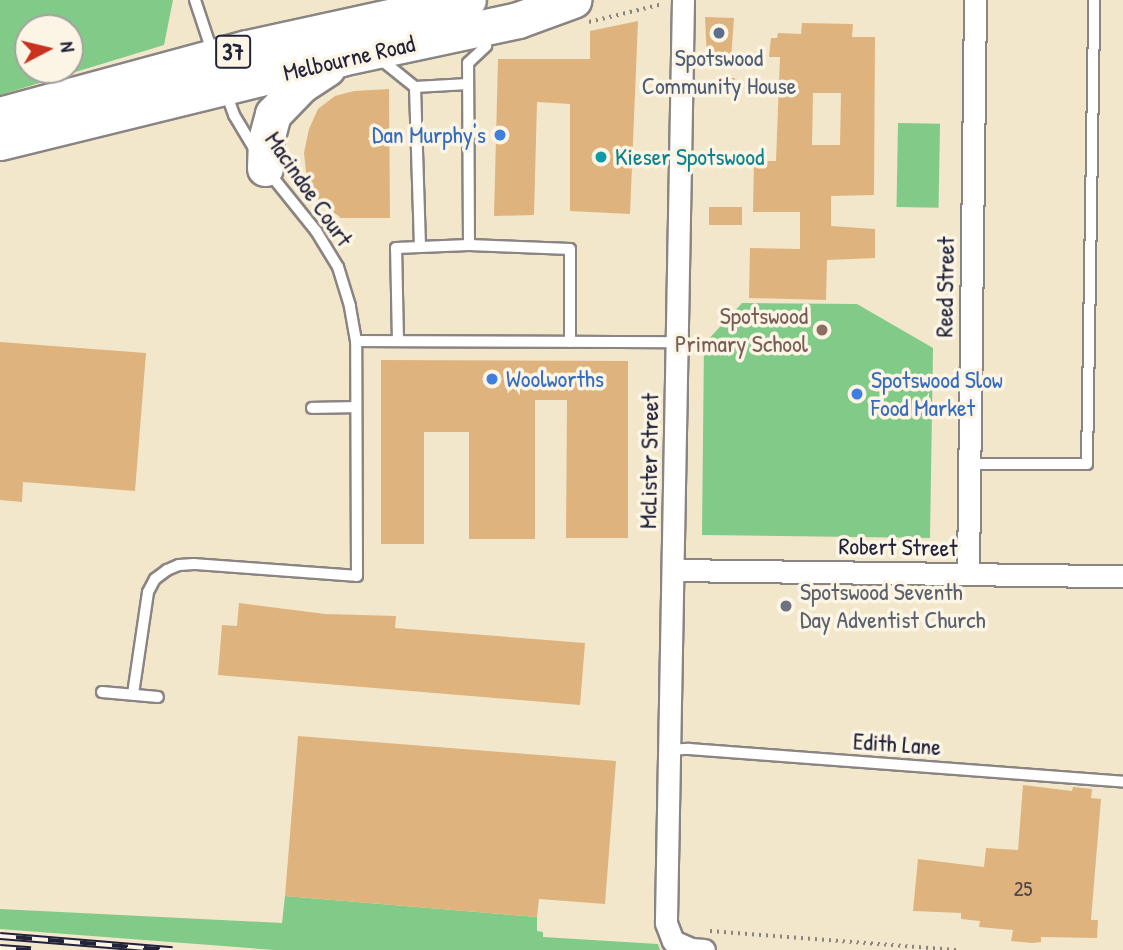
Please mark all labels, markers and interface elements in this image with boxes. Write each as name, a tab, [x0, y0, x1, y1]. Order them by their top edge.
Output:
north arrow	[14, 14, 84, 84]
marker: Spotswood Community House	[711, 25, 727, 41]
street label: Melbourne Road	[281, 29, 417, 87]
road number: 37	[214, 32, 252, 72]
text: N	[54, 40, 81, 53]
place label: Spotswood Community House	[642, 44, 796, 100]
place label: Dan Murphy's	[372, 121, 486, 149]
street label: Macindoe Court	[259, 126, 359, 252]
marker: Dan Murphy's	[492, 127, 508, 143]
place label: Kieser Spotswood	[615, 143, 764, 171]
marker: Kieser Spotswood	[593, 149, 609, 165]
street label: Reed Street	[930, 236, 960, 338]
place label: Spotswood Primary School	[675, 302, 808, 358]
marker: Spotswood Primary School	[814, 322, 830, 338]
place label: Woolworths	[506, 365, 604, 393]
place label: Spotswood Slow Food Market	[871, 366, 1003, 422]
marker: Woolworths	[484, 371, 500, 387]
marker: Spotswood Slow Food Market	[849, 386, 865, 402]
street label: McLister Street	[633, 393, 665, 529]
street label: Robert Street	[838, 532, 958, 562]
place label: Spotswood Seventh Day Adventist Church	[800, 578, 986, 634]
marker: Spotswood Seventh Day Adventist Church	[778, 598, 794, 614]
street label: Edith Lane	[852, 727, 942, 761]
house number: 25	[1014, 876, 1032, 902]

